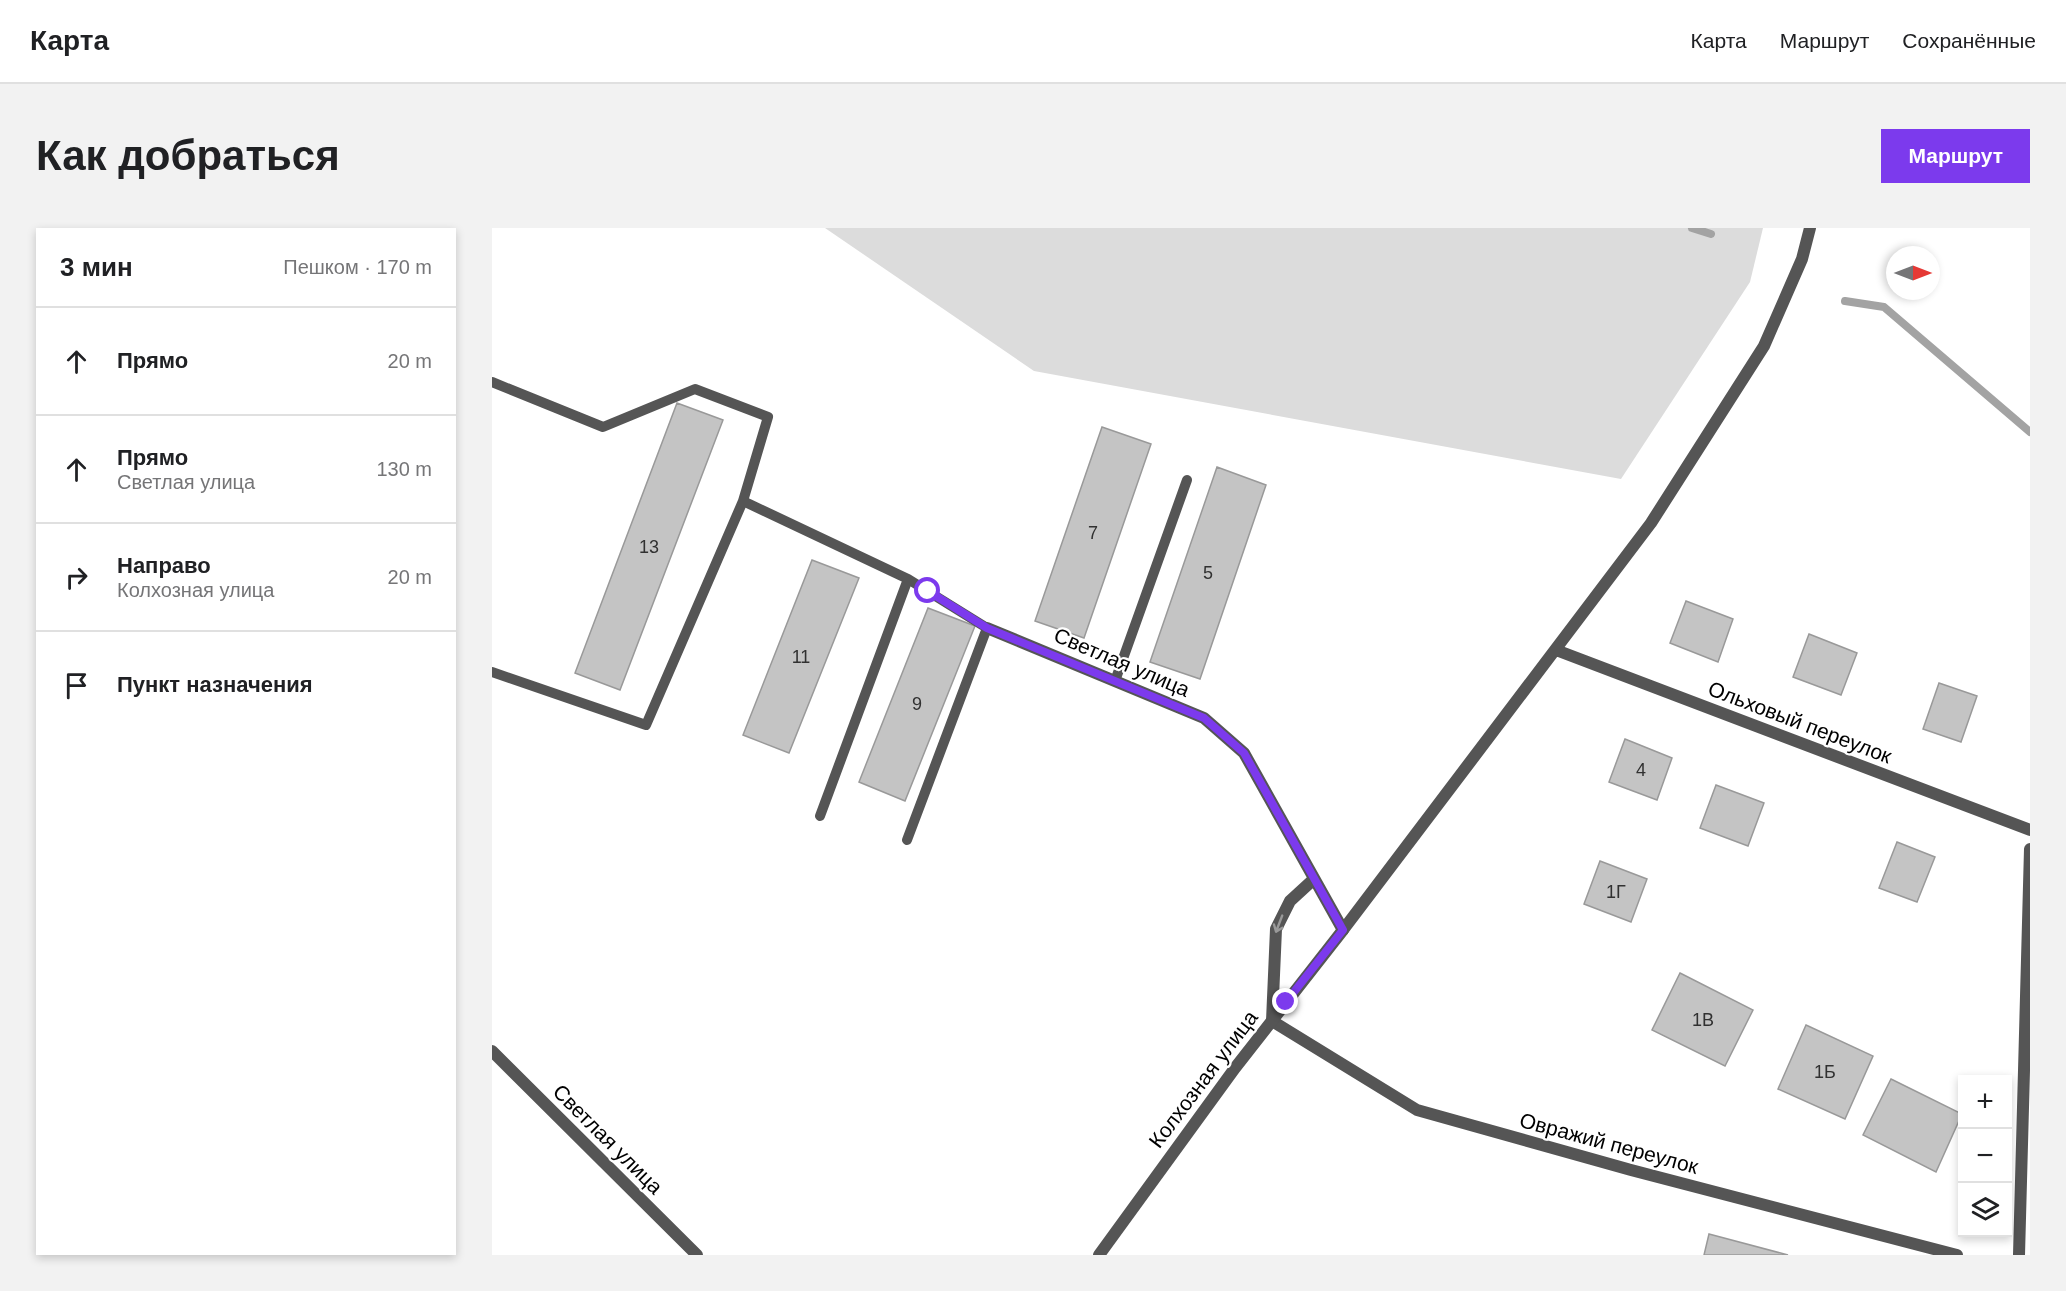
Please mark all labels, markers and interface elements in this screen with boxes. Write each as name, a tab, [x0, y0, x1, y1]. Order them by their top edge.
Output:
text: Карта	[30, 25, 109, 56]
text: Карта	[1691, 29, 1747, 52]
text: Маршрут	[1780, 29, 1869, 52]
text: Сохранённые	[1902, 29, 2036, 52]
button: Маршрут	[1881, 129, 2030, 183]
text: Как добраться	[36, 132, 340, 179]
north arrow	[1886, 246, 1940, 300]
text: 3 мин	[60, 252, 133, 282]
text: Пешком · 170 m	[283, 256, 432, 278]
icon: ahead	[60, 345, 93, 378]
text: Прямо	[117, 348, 188, 373]
text: 20 m	[388, 350, 432, 372]
text: Прямо	[117, 445, 188, 470]
icon: ahead	[60, 453, 93, 486]
text: 130 m	[376, 458, 432, 480]
text: Светлая улица	[117, 471, 255, 493]
house number: 7	[1088, 523, 1098, 543]
house number: 13	[639, 537, 659, 557]
text: Направо	[117, 553, 211, 578]
icon: right	[60, 561, 93, 594]
house number: 5	[1203, 563, 1213, 583]
text: 20 m	[388, 566, 432, 588]
route start	[914, 577, 940, 603]
text: Колхозная улица	[117, 579, 274, 601]
street label: Светлая улица	[1051, 623, 1194, 701]
house number: 11	[792, 647, 810, 667]
icon: arrive	[60, 669, 93, 702]
text: Пункт назначения	[117, 672, 313, 697]
street label: Ольховый переулок	[1705, 676, 1896, 768]
house number: 9	[912, 694, 922, 714]
house number: 4	[1636, 760, 1646, 780]
house number: 1Г	[1606, 882, 1626, 902]
one-way arrow	[1273, 915, 1284, 933]
route end	[1272, 988, 1298, 1014]
street label: Колхозная улица	[1144, 1006, 1262, 1152]
house number: 1В	[1692, 1010, 1714, 1030]
house number: 1Б	[1814, 1062, 1836, 1082]
map controls	[1958, 1075, 2012, 1237]
button: +	[1958, 1075, 2012, 1129]
street label: Светлая улица	[549, 1080, 668, 1199]
street label: Овражий переулок	[1517, 1108, 1702, 1178]
button: −	[1958, 1129, 2012, 1183]
button: layers	[1958, 1183, 2012, 1237]

